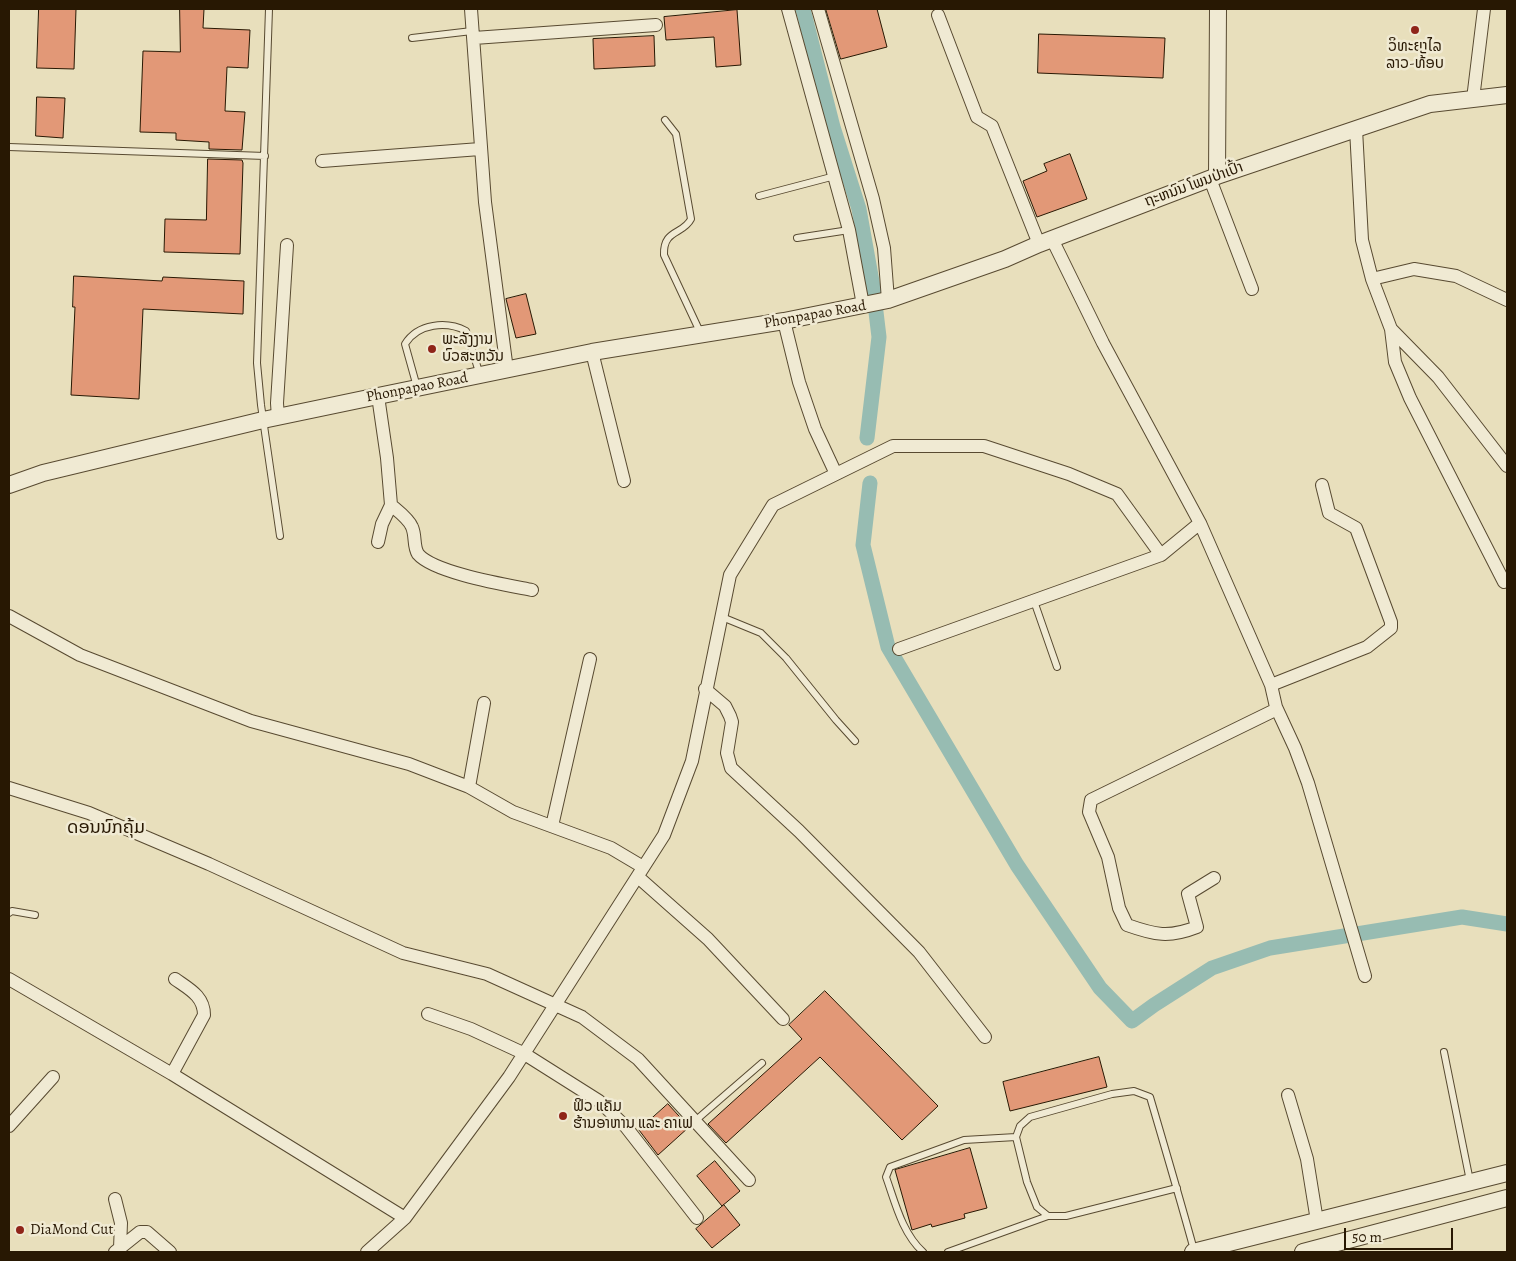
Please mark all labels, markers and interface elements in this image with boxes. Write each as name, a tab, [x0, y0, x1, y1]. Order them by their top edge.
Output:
marker: ວິທະຍາໄລ ລາວ-ທ້ັອບ	[1409, 24, 1421, 36]
place label: ວິທະຍາໄລ ລາວ-ທ້ັອບ	[1386, 38, 1444, 73]
street label: ຖະຫນົນ ໂພນປ່າເປົ້າ	[1142, 159, 1246, 211]
street label: Phonpapao Road	[762, 297, 868, 333]
place label: ພະລັງງານ ບົວສະຫວັນ	[442, 331, 504, 366]
marker: ພະລັງງານ ບົວສະຫວັນ	[426, 343, 438, 355]
street label: Phonpapao Road	[365, 369, 469, 407]
district label: ດອນນົກຄຸ້ມ	[67, 818, 145, 840]
place label: ຟິວ ແຄັມ ຮ້ານອາຫານ ແລະ ຄາເຟ	[573, 1098, 693, 1133]
marker: ຟິວ ແຄັມ ຮ້ານອາຫານ ແລະ ຄາເຟ	[557, 1110, 569, 1122]
scale bar	[1346, 1218, 1455, 1250]
place label: DiaMond Cut	[30, 1221, 113, 1239]
marker: DiaMond Cut	[14, 1224, 26, 1236]
text: 50 m	[1352, 1227, 1382, 1247]

